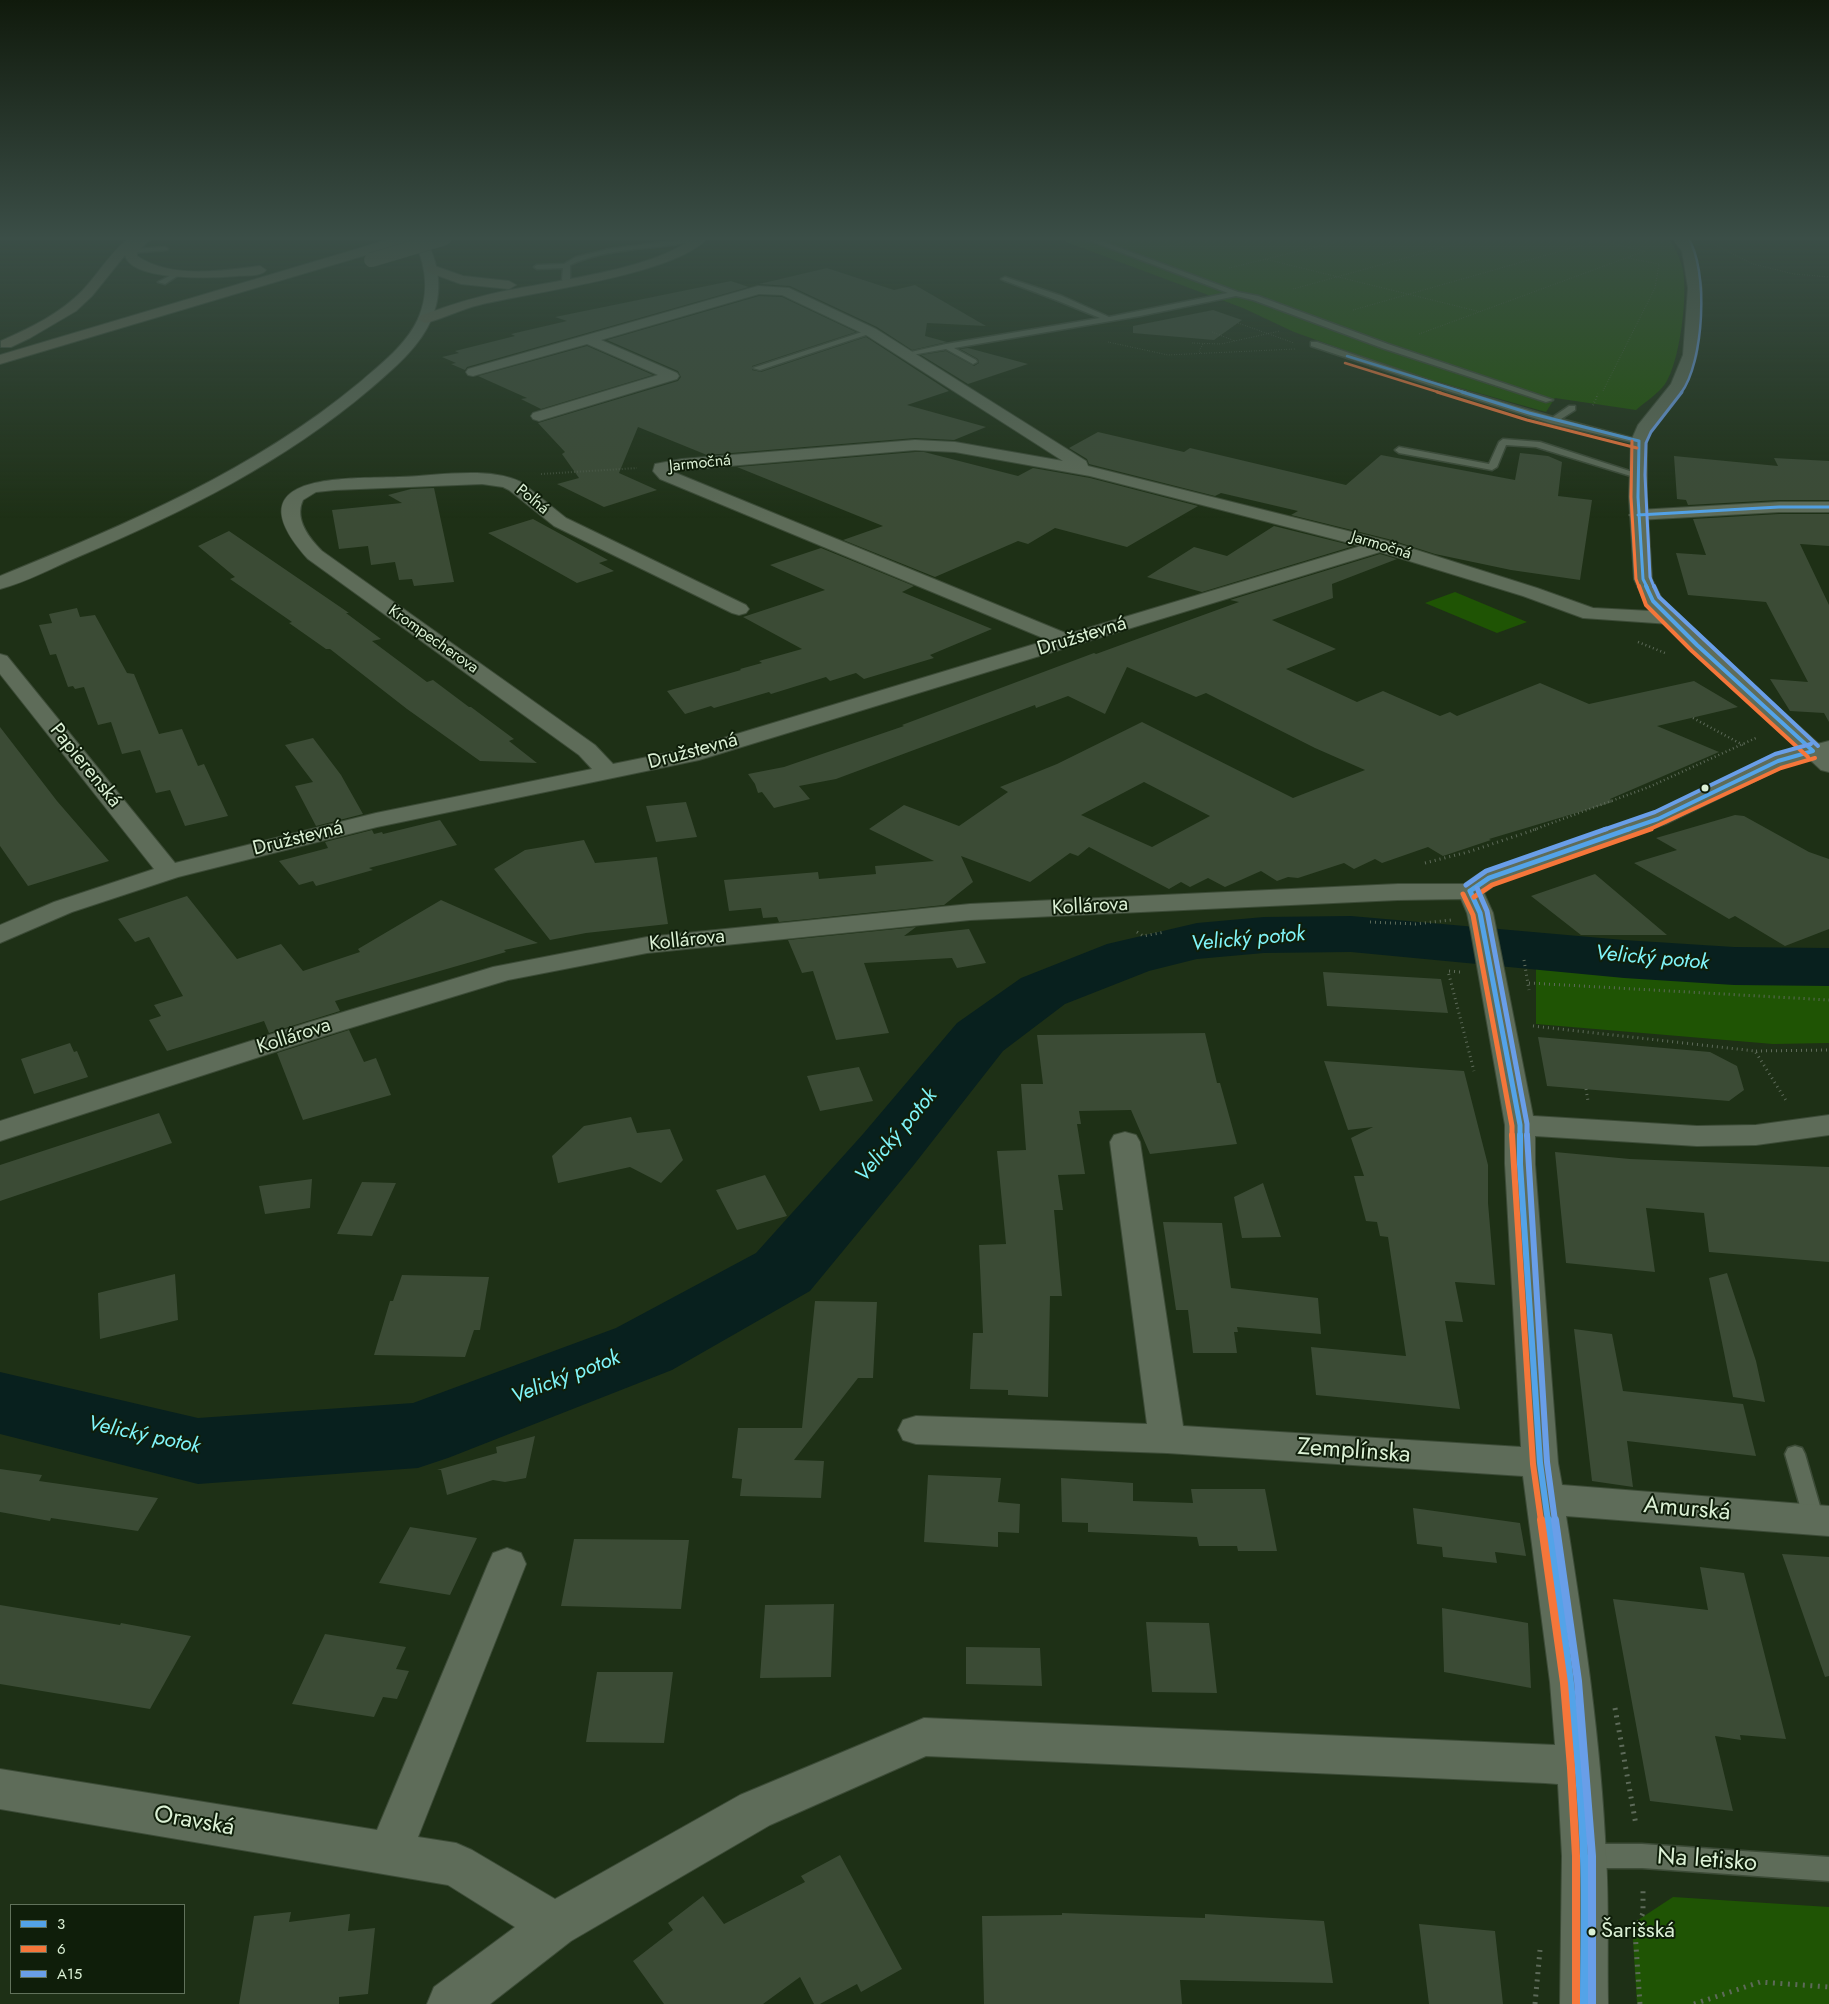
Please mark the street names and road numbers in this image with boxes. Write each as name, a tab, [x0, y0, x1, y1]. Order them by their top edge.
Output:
street label: Jarmočná	[668, 451, 732, 477]
street label: Poľná	[512, 481, 552, 519]
street label: Jarmočná	[1349, 528, 1413, 564]
street label: Krompecherova	[384, 602, 482, 678]
street label: Družstevná	[1034, 612, 1130, 662]
street label: Papierenská	[44, 719, 126, 813]
street label: Družstevná	[645, 729, 741, 775]
street label: Družstevná	[250, 816, 346, 862]
street label: Kollárova	[1051, 893, 1129, 921]
street label: Kollárova	[648, 925, 726, 957]
street label: Kollárova	[254, 1014, 334, 1060]
street label: Zemplínska	[1297, 1434, 1411, 1470]
street label: Amurská	[1642, 1492, 1732, 1528]
street label: Oravská	[152, 1801, 236, 1843]
street label: Na letisko	[1656, 1843, 1758, 1879]

